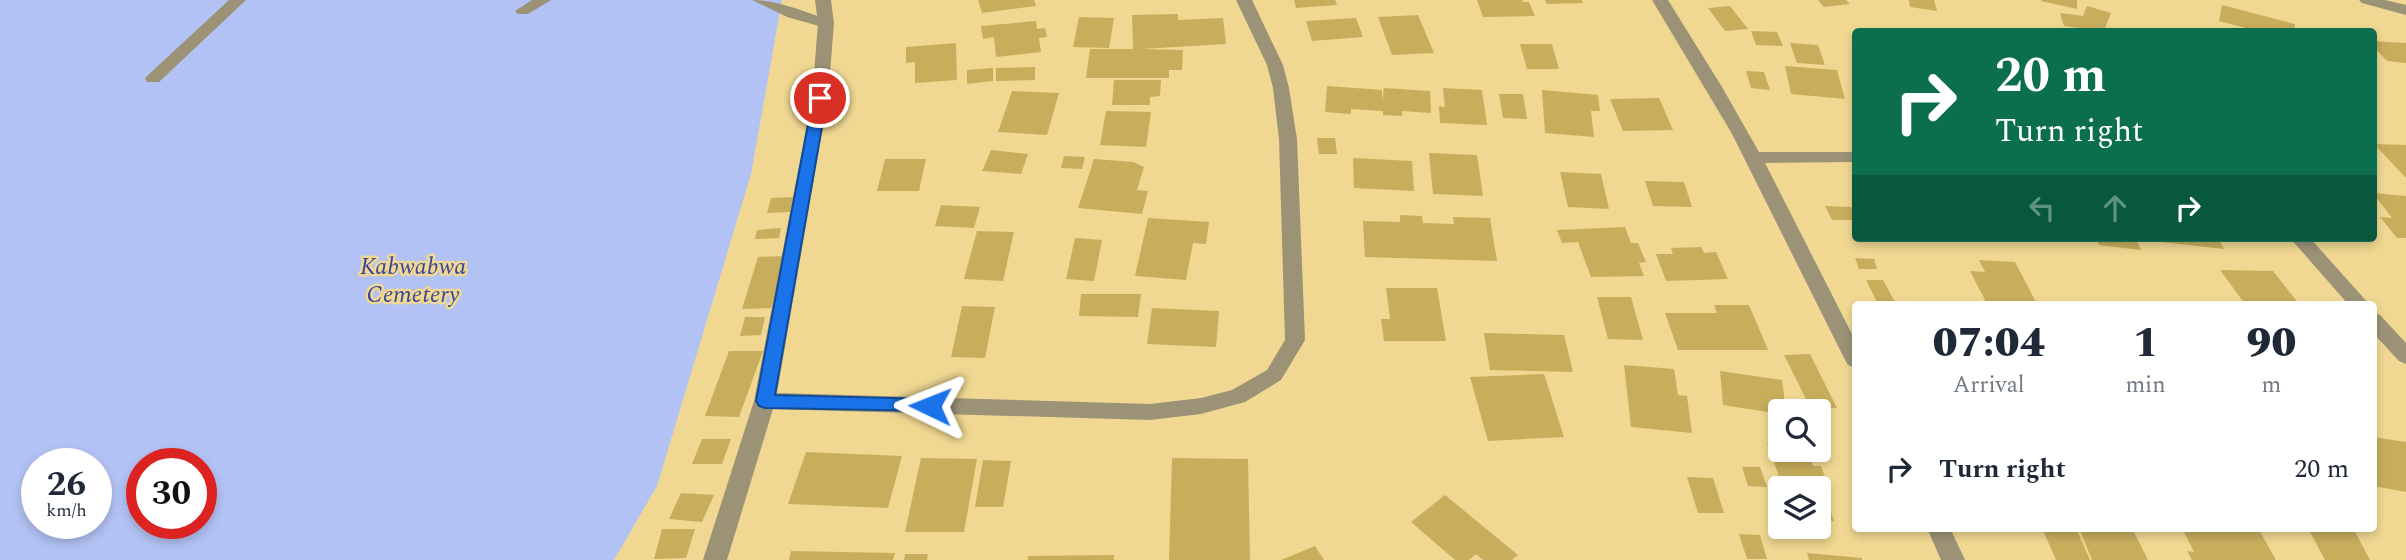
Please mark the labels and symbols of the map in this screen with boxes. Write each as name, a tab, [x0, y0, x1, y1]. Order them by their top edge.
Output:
pin	[790, 68, 850, 128]
park label: Kabwabwa Cemetery	[360, 249, 466, 313]
position arrow	[893, 369, 967, 443]
speed limit sign: 30	[126, 448, 217, 539]

